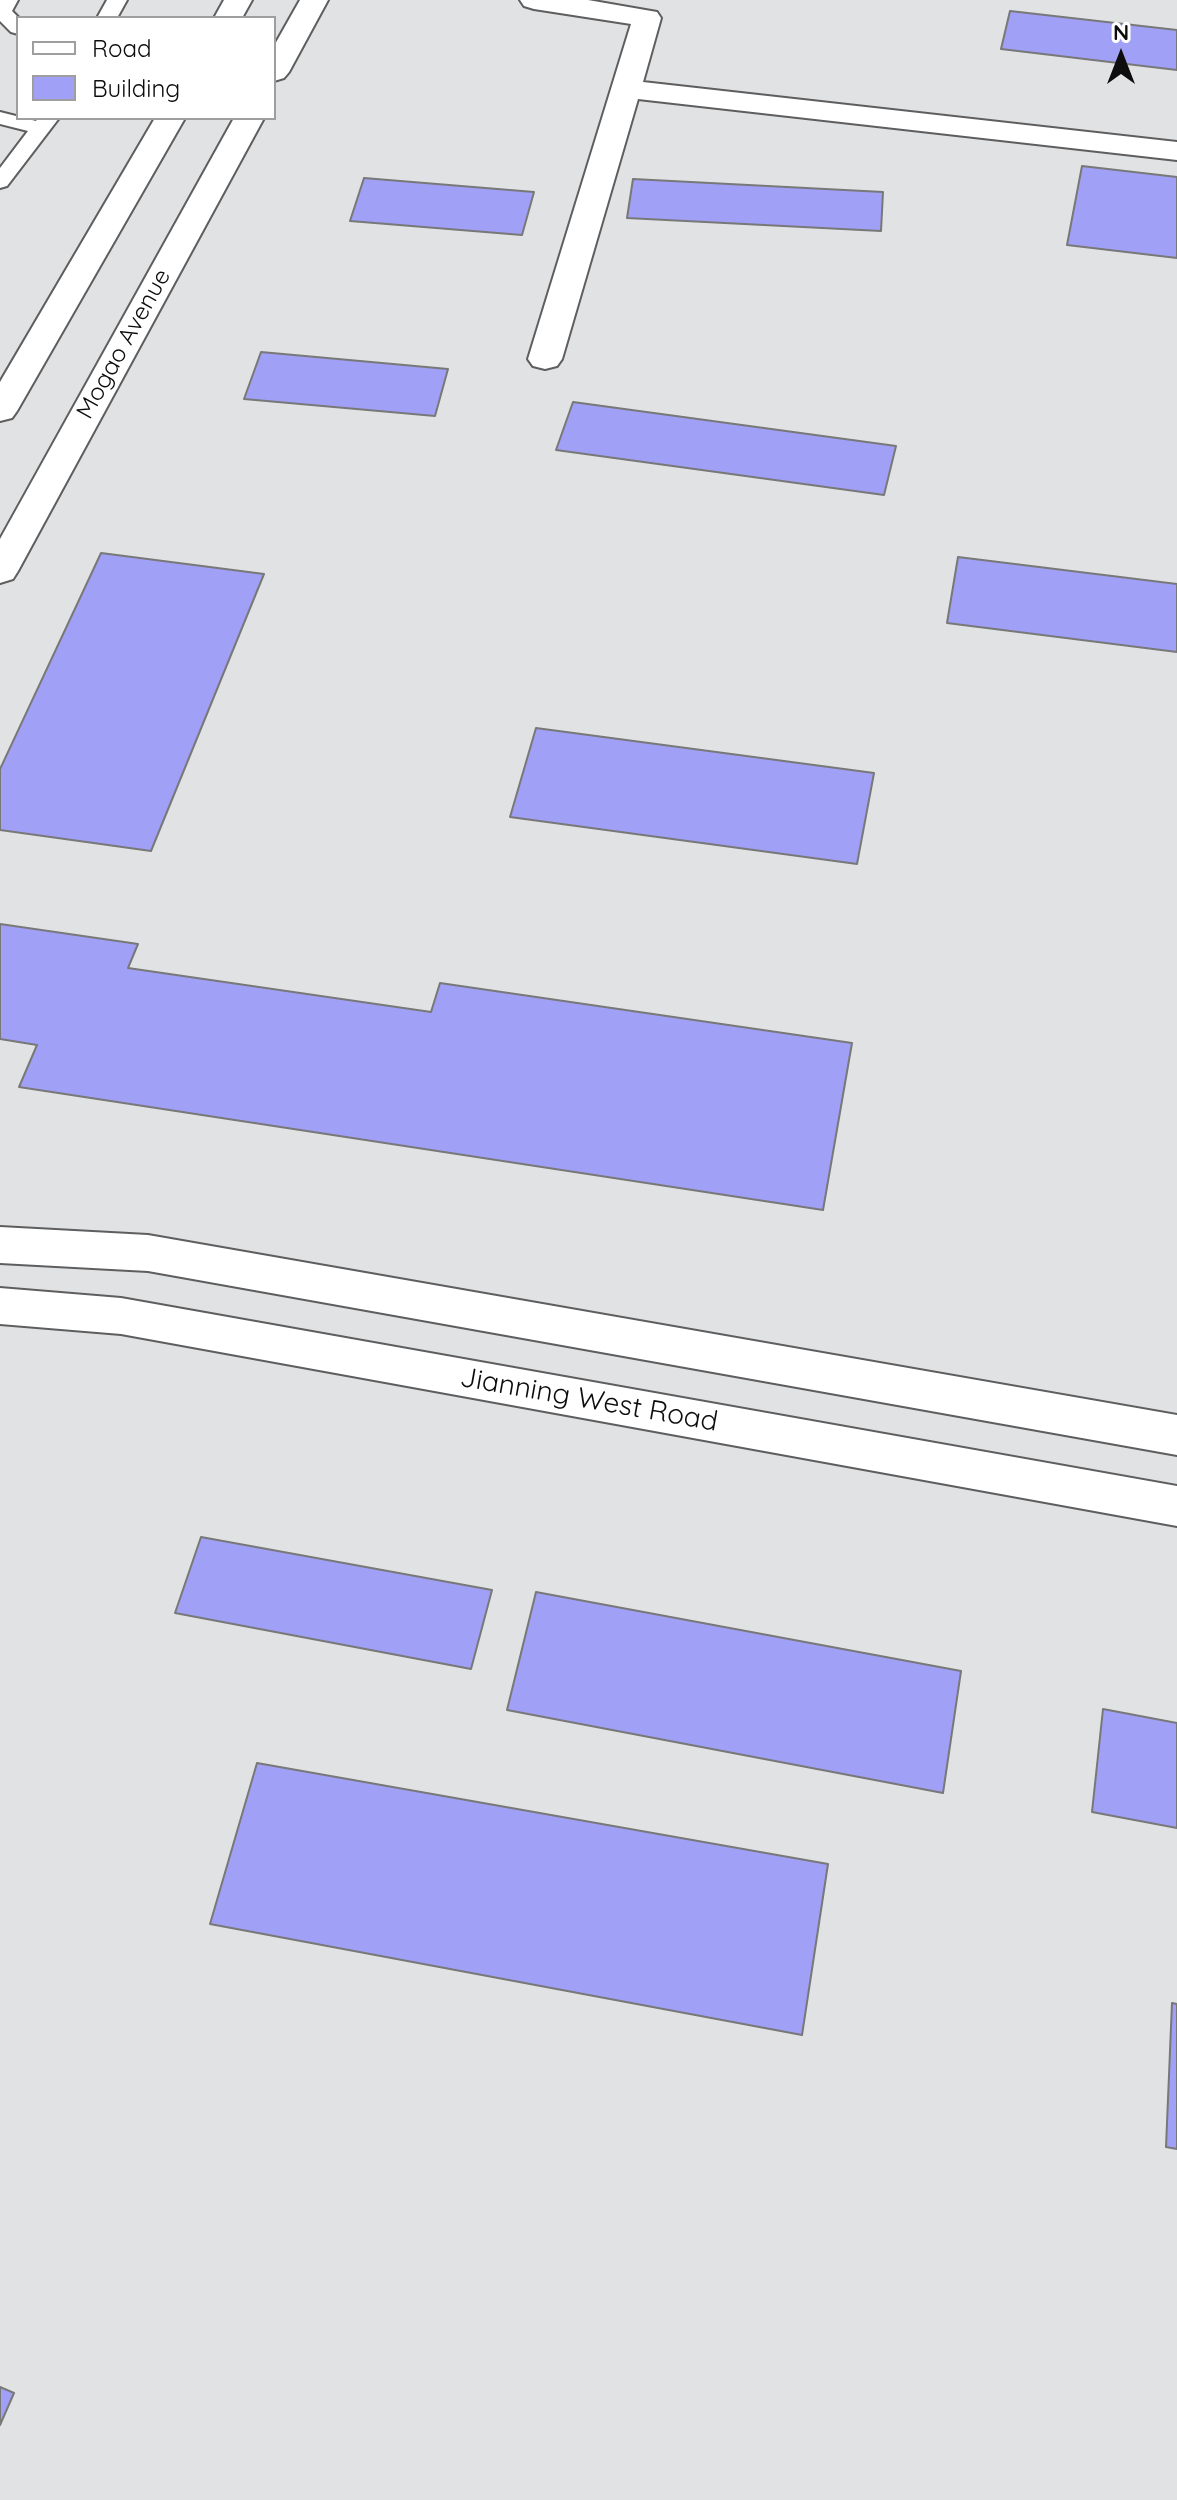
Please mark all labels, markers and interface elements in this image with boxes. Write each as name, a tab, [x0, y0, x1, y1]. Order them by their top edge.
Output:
legend	[16, 16, 276, 120]
north arrow	[1081, 16, 1161, 96]
text: N	[1113, 18, 1129, 46]
text: Road	[92, 33, 152, 63]
text: Building	[92, 73, 180, 103]
street label: Mogao Avenue	[71, 264, 177, 424]
street label: Jianning West Road	[458, 1361, 720, 1439]

